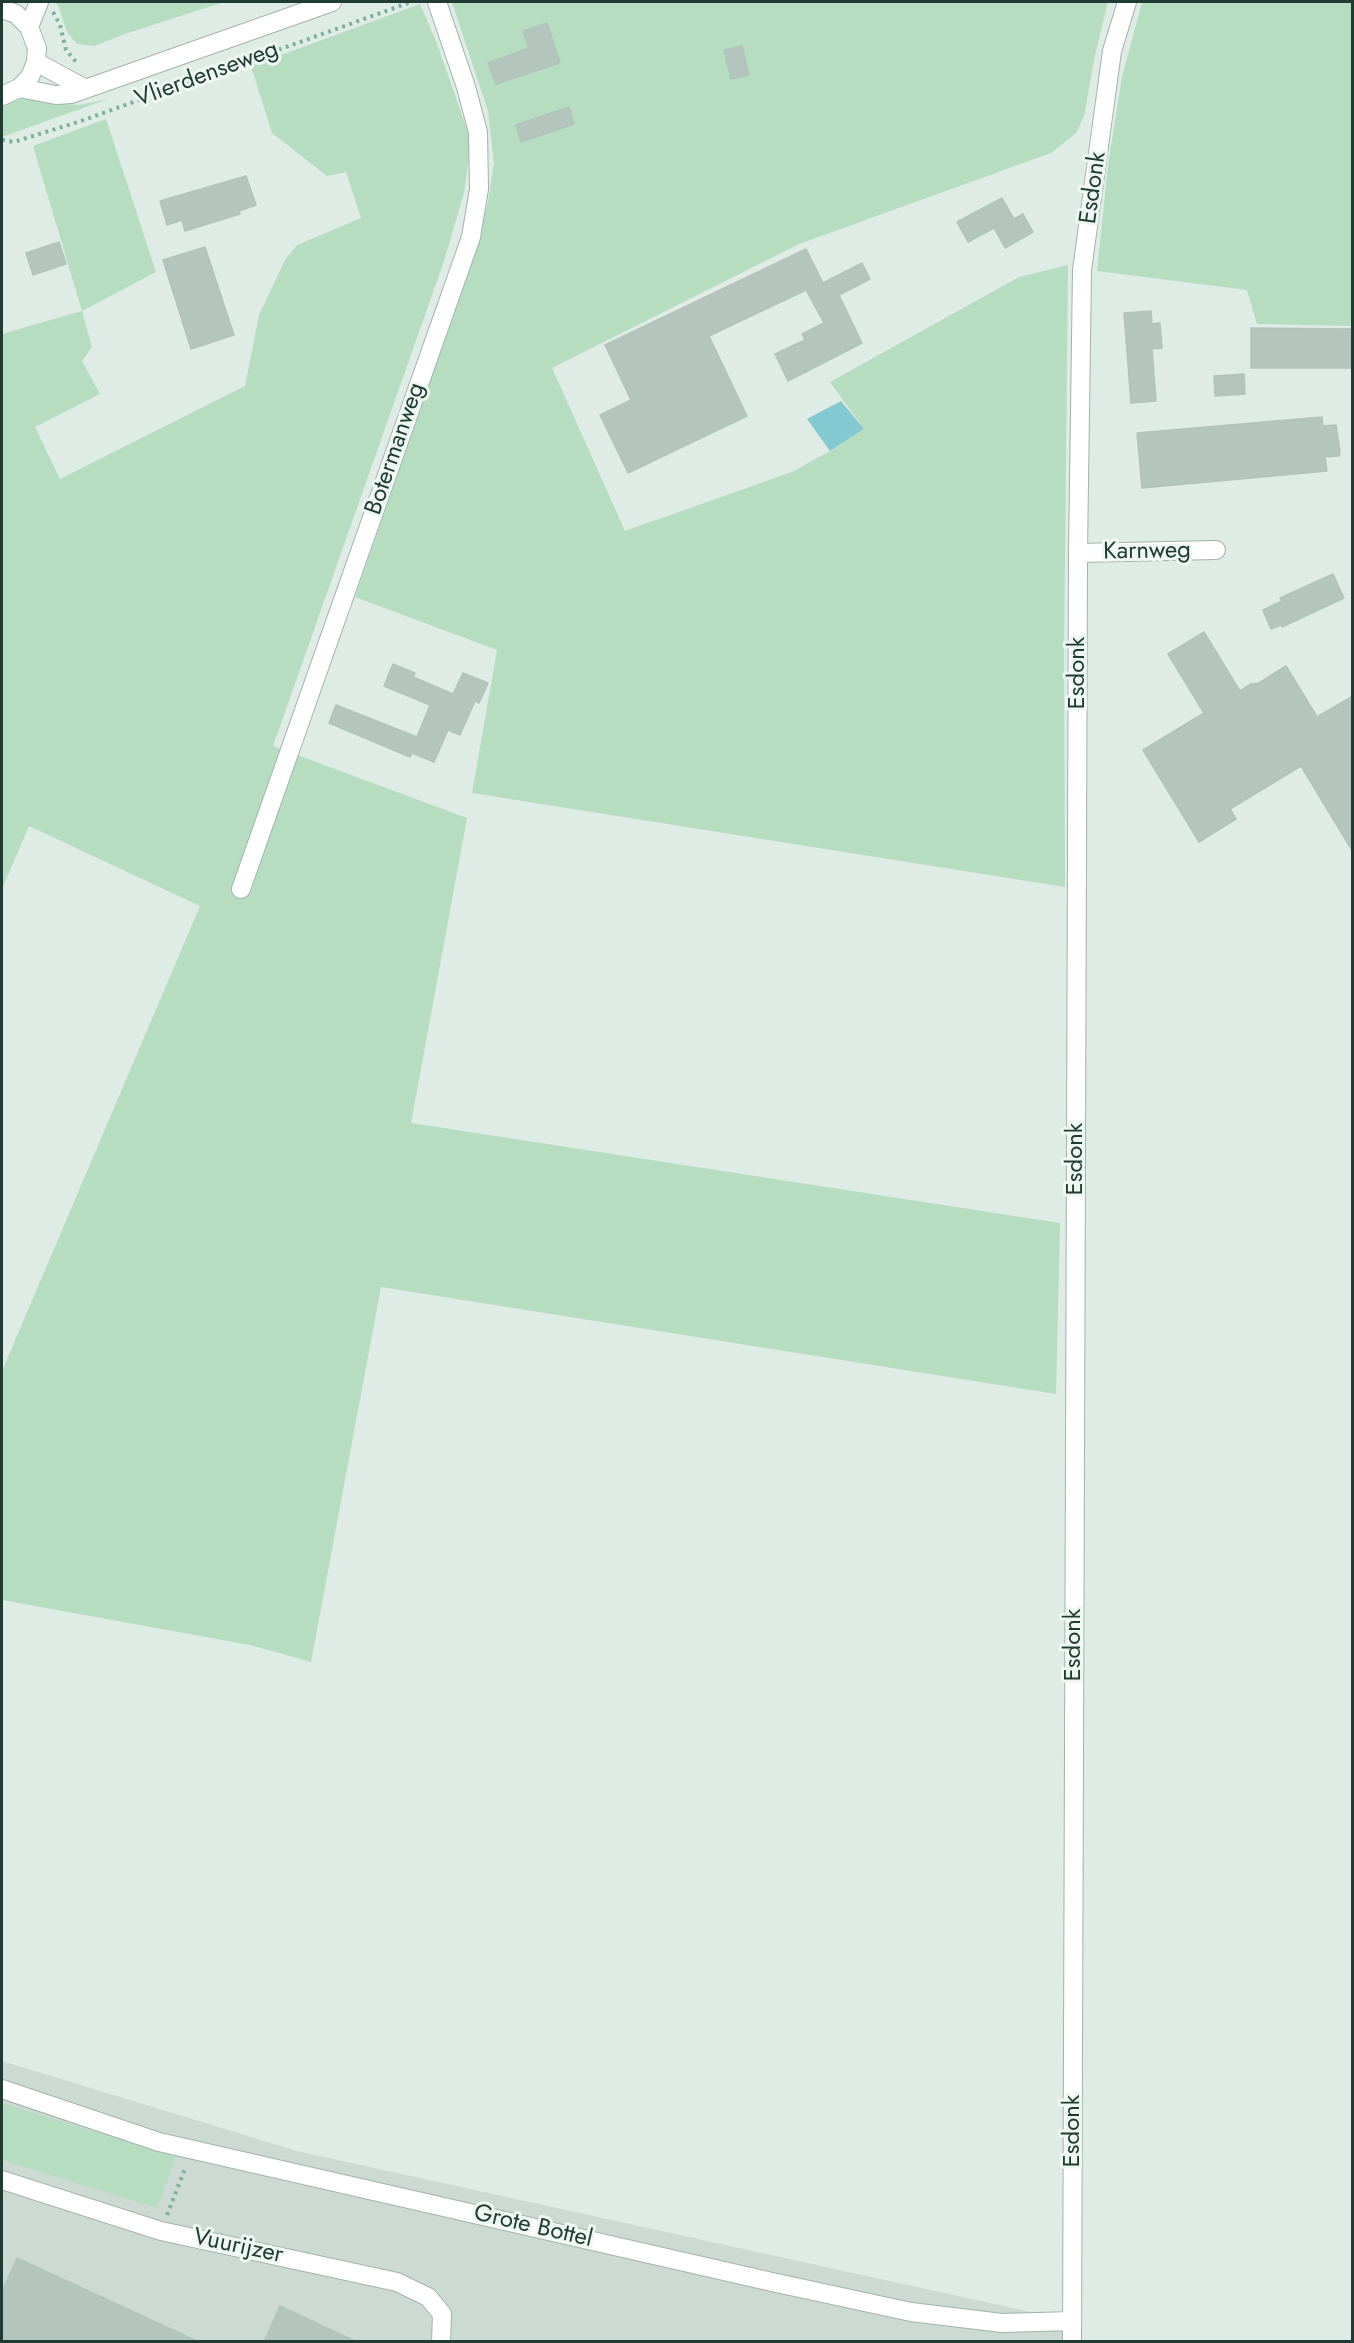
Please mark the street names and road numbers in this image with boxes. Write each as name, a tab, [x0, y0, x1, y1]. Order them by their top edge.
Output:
street label: Vlierdenseweg	[131, 36, 283, 114]
street label: Esdonk	[1075, 150, 1113, 226]
street label: Botermanweg	[360, 379, 432, 519]
street label: Karnweg	[1103, 537, 1191, 567]
street label: Esdonk	[1064, 637, 1092, 709]
street label: Esdonk	[1062, 1123, 1090, 1195]
street label: Esdonk	[1060, 1609, 1088, 1681]
street label: Esdonk	[1059, 2095, 1087, 2167]
street label: Grote Bottel	[471, 2199, 595, 2255]
street label: Vuurijzer	[190, 2223, 286, 2271]

